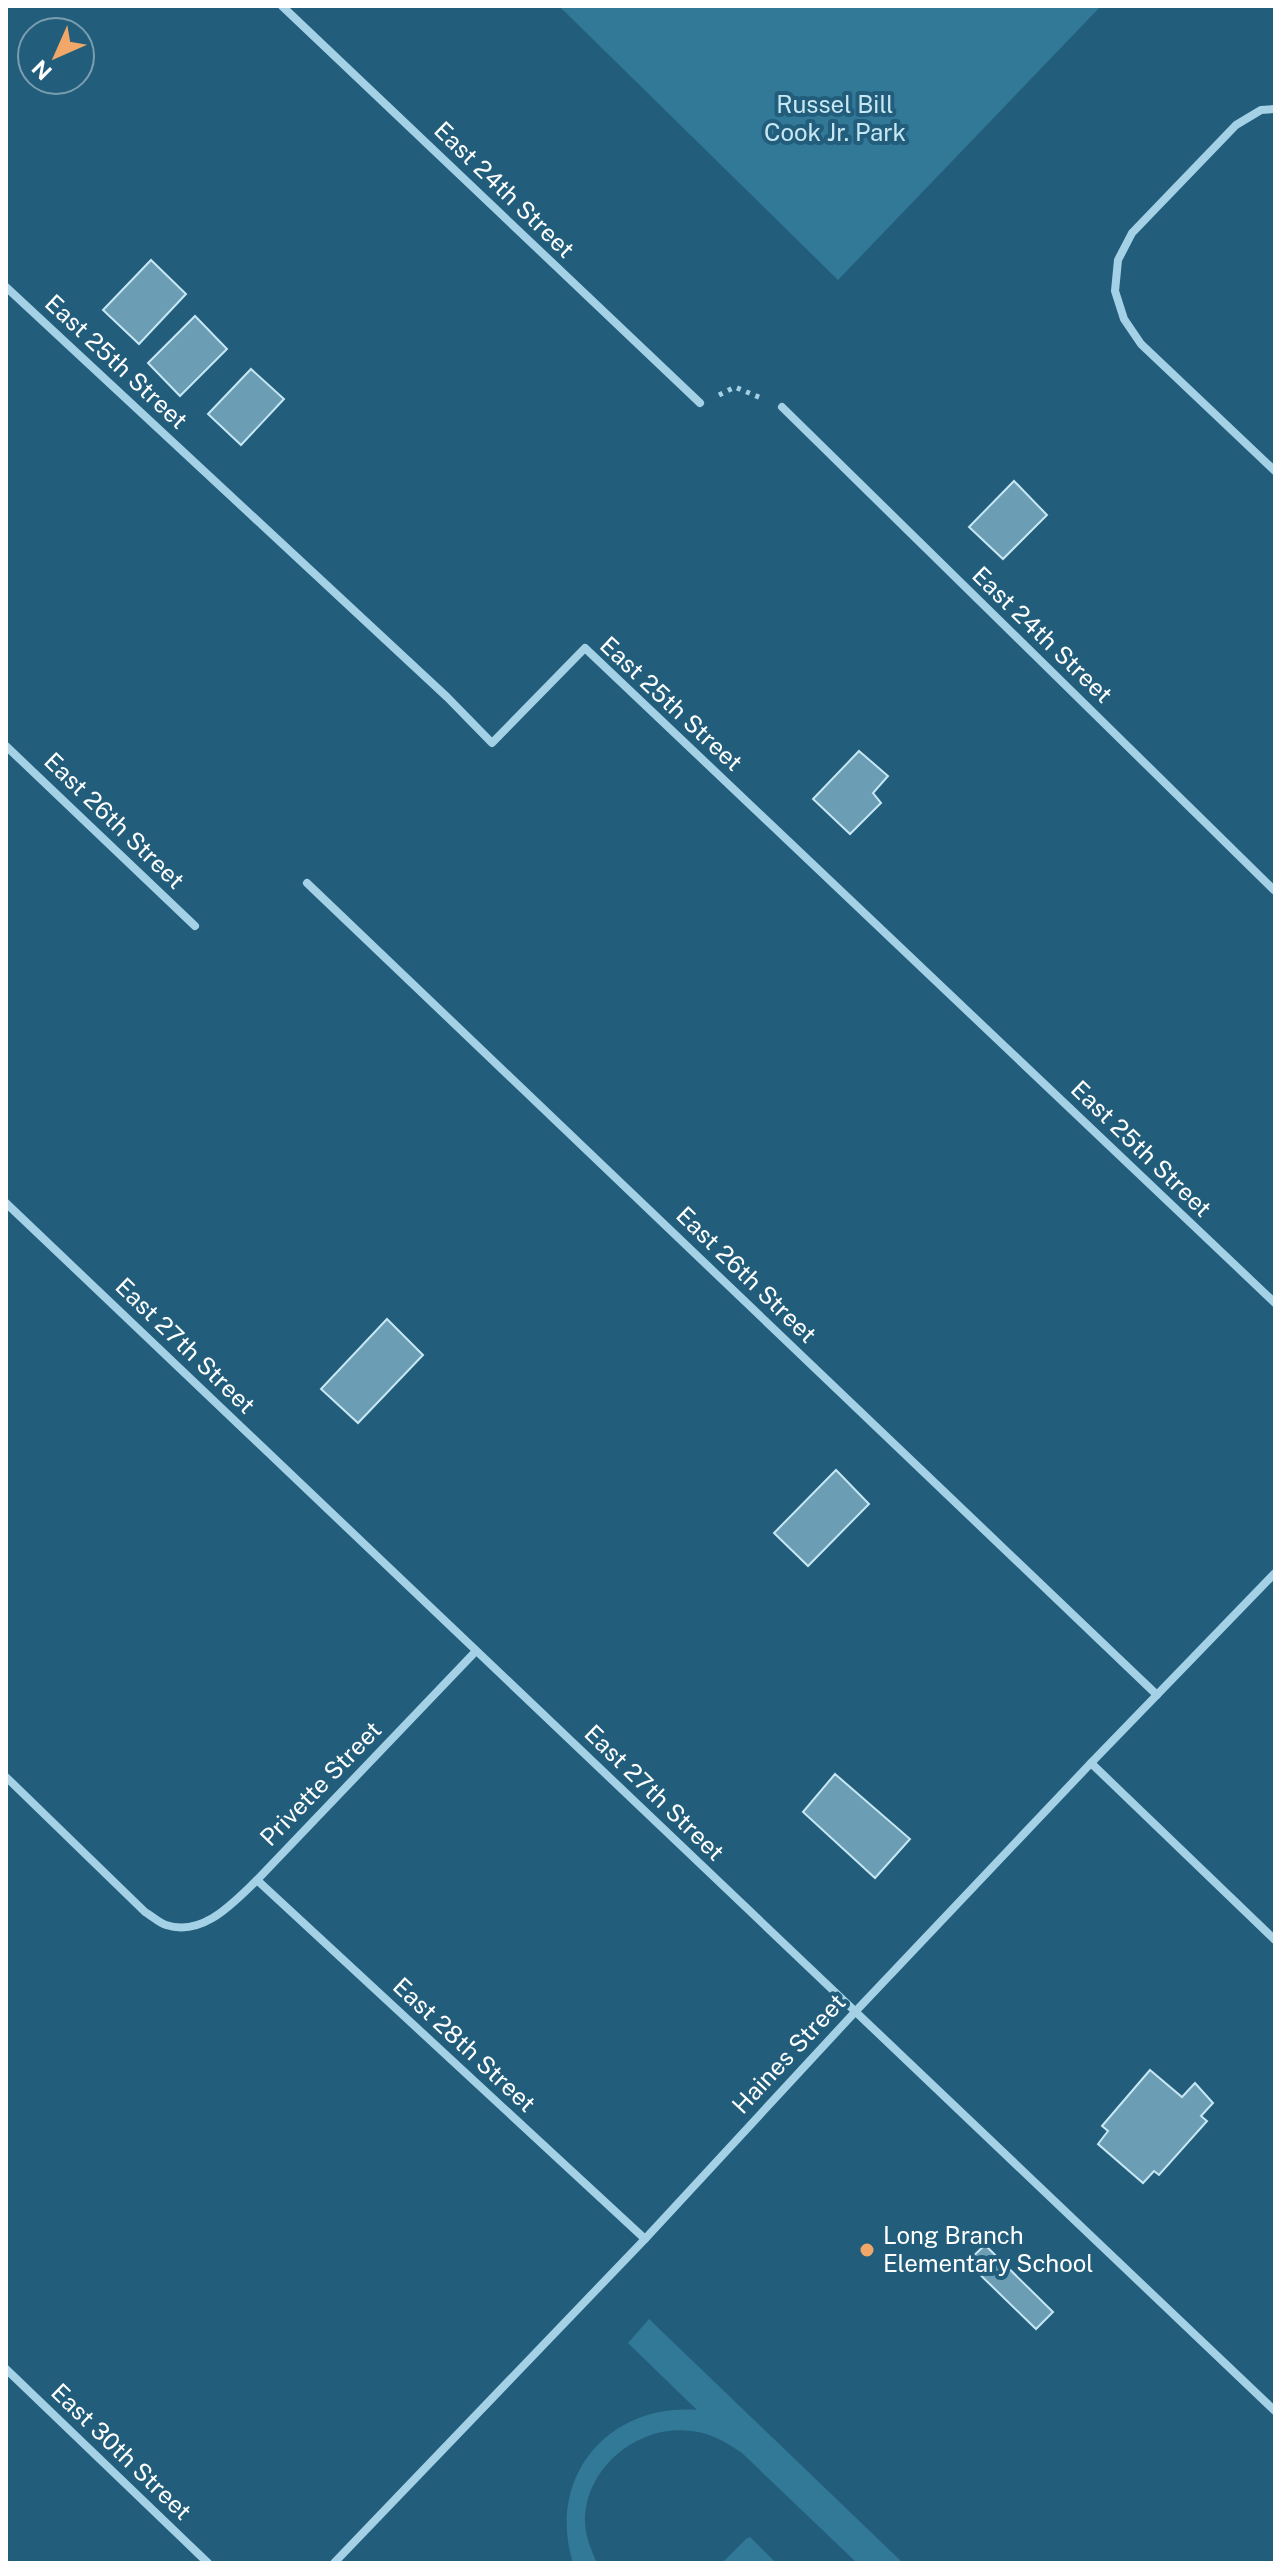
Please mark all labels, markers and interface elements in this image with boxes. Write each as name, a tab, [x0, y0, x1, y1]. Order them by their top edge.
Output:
north arrow	[16, 16, 96, 96]
text: N	[27, 55, 57, 85]
park label: Russel Bill Cook Jr. Park	[764, 90, 906, 146]
street label: East 24th Street	[429, 116, 580, 263]
street label: East 25th Street	[40, 288, 193, 434]
street label: East 24th Street	[967, 561, 1118, 708]
street label: East 25th Street	[595, 630, 748, 776]
street label: East 26th Street	[39, 747, 190, 894]
street label: East 25th Street	[1066, 1074, 1217, 1222]
street label: East 26th Street	[671, 1201, 822, 1348]
street label: East 27th Street	[110, 1272, 261, 1419]
street label: Privette Street	[254, 1715, 387, 1851]
street label: East 27th Street	[579, 1719, 730, 1866]
street label: East 28th Street	[388, 1971, 541, 2117]
street label: Haines Street	[726, 1988, 851, 2119]
place label: Long Branch Elementary School	[883, 2221, 1094, 2277]
marker: Long Branch Elementary School	[858, 2241, 876, 2259]
street label: East 30th Street	[46, 2377, 197, 2525]

